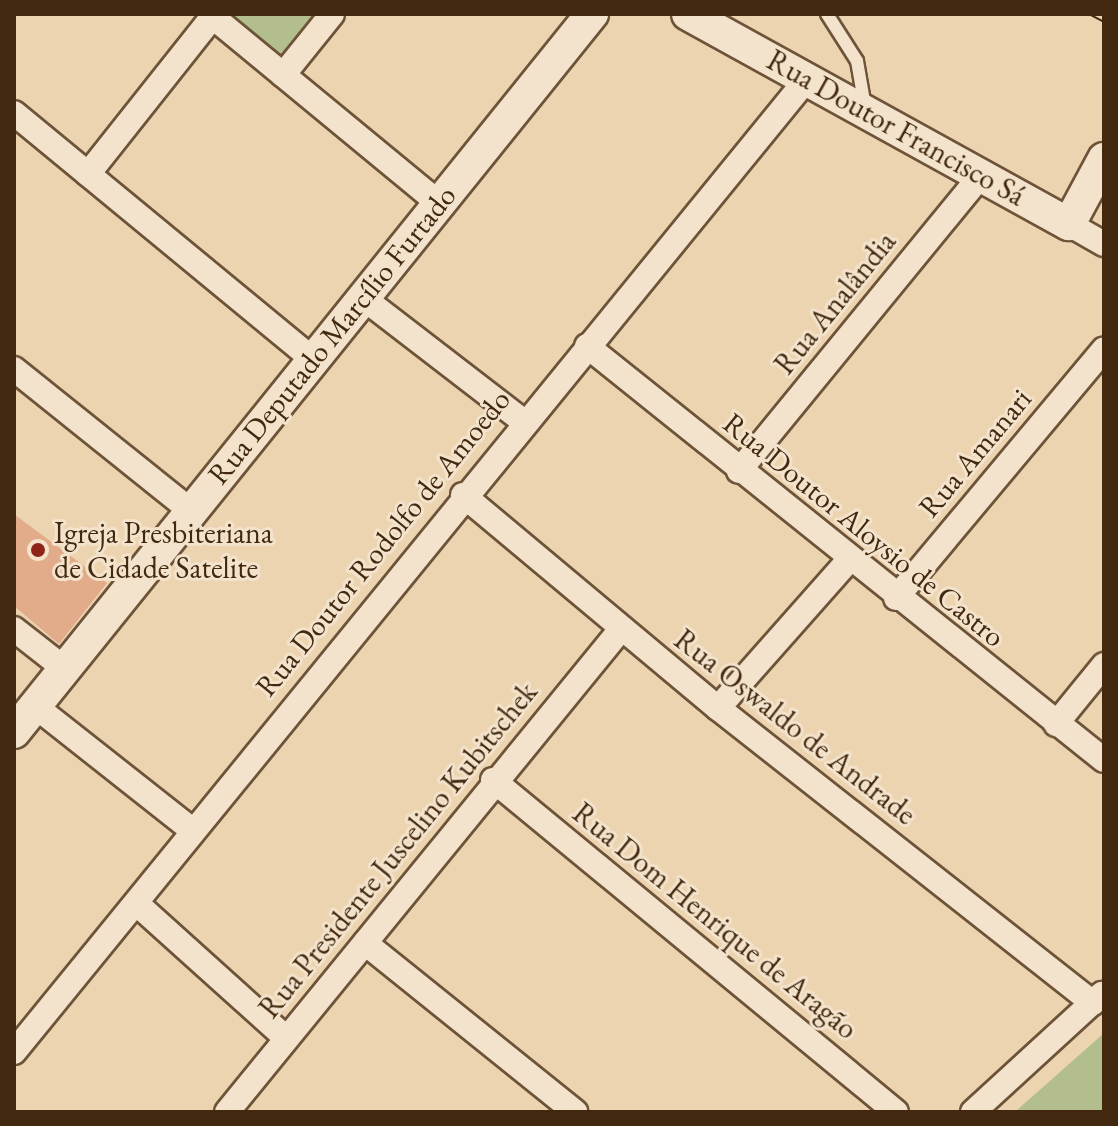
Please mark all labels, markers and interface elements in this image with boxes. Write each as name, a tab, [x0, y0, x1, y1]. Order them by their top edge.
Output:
street label: Rua Doutor Francisco Sá	[761, 42, 1031, 214]
street label: Rua Deputado Marcílio Furtado	[200, 178, 464, 492]
street label: Rua Analândia	[766, 224, 904, 382]
street label: Rua Doutor Rodolfo de Amoedo	[248, 382, 518, 704]
street label: Rua Amanari	[911, 382, 1039, 524]
street label: Rua Doutor Aloysio de Castro	[716, 405, 1012, 655]
place label: Igreja Presbiteriana de Cidade Satelite	[54, 515, 273, 586]
marker: Igreja Presbiteriana de Cidade Satelite	[29, 541, 47, 559]
street label: Rua Oswaldo de Andrade	[667, 622, 923, 832]
street label: Rua Presidente Juscelino Kubitschek	[251, 675, 545, 1025]
street label: Rua Dom Henrique de Aragão	[565, 795, 865, 1047]

